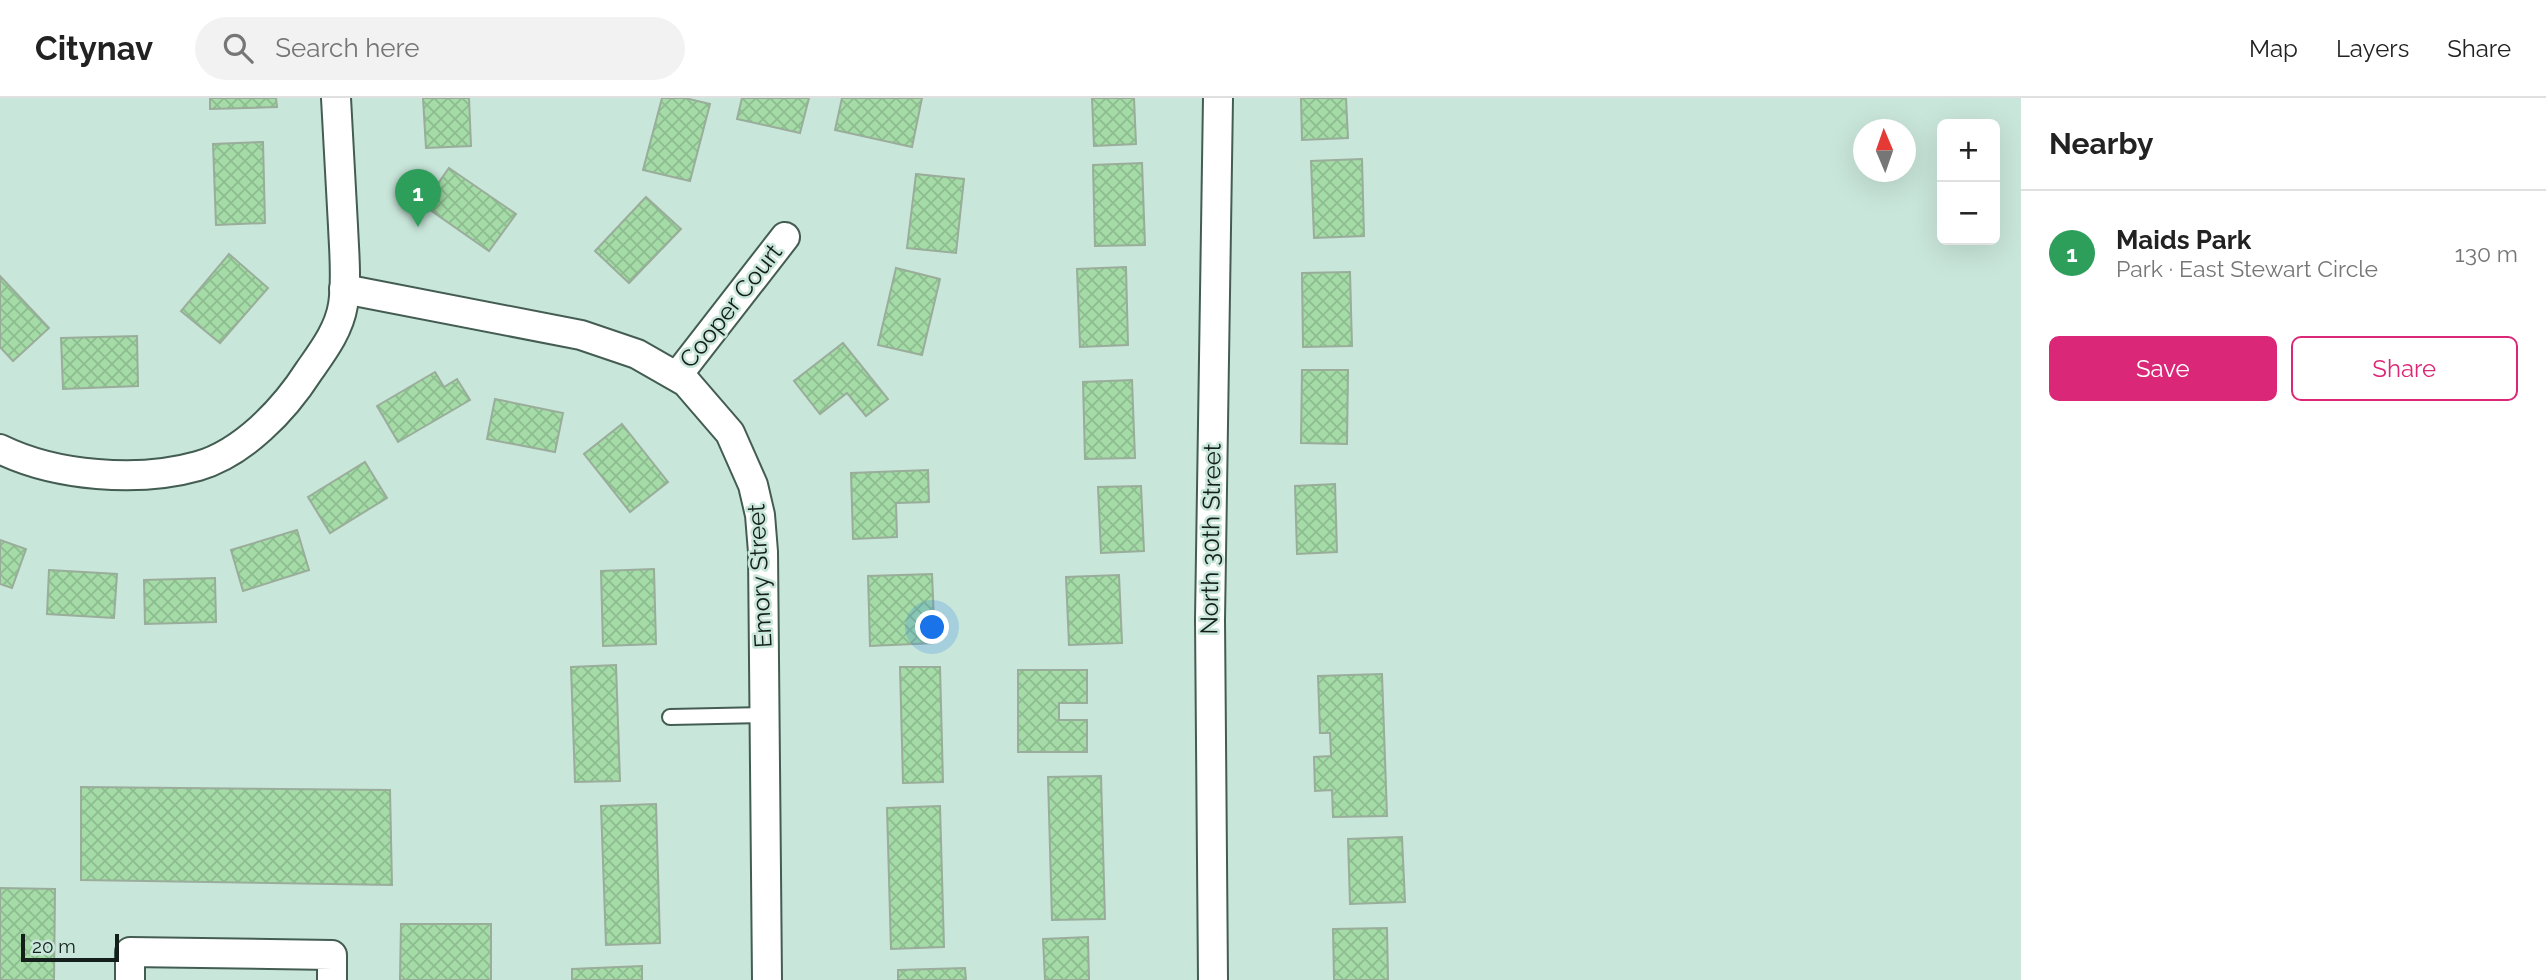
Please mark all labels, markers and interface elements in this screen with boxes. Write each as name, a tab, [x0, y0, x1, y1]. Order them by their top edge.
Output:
search box	[195, 17, 685, 80]
text: Citynav	[35, 29, 153, 68]
icon: search	[219, 29, 257, 67]
text: Search here	[275, 33, 420, 63]
text: Map	[2249, 34, 2298, 63]
text: Layers	[2336, 34, 2409, 63]
text: Share	[2447, 34, 2511, 63]
north arrow	[1853, 119, 1916, 182]
map controls	[1937, 119, 2000, 245]
button: +	[1937, 119, 2000, 182]
text: Nearby	[2049, 126, 2153, 161]
pin: 1	[395, 169, 441, 227]
button: −	[1937, 182, 2000, 245]
text: Maids Park	[2116, 225, 2251, 255]
street label: Cooper Court	[673, 238, 788, 373]
text: 1	[2066, 240, 2078, 267]
text: 130 m	[2455, 240, 2518, 267]
text: Park · East Stewart Circle	[2116, 255, 2378, 282]
button: Save	[2049, 336, 2277, 401]
button: Share	[2291, 336, 2518, 401]
street label: North 30th Street	[1194, 443, 1227, 635]
street label: Emory Street	[741, 503, 778, 649]
your location	[915, 610, 949, 644]
scale bar	[21, 931, 119, 963]
text: 20 m	[32, 935, 76, 957]

